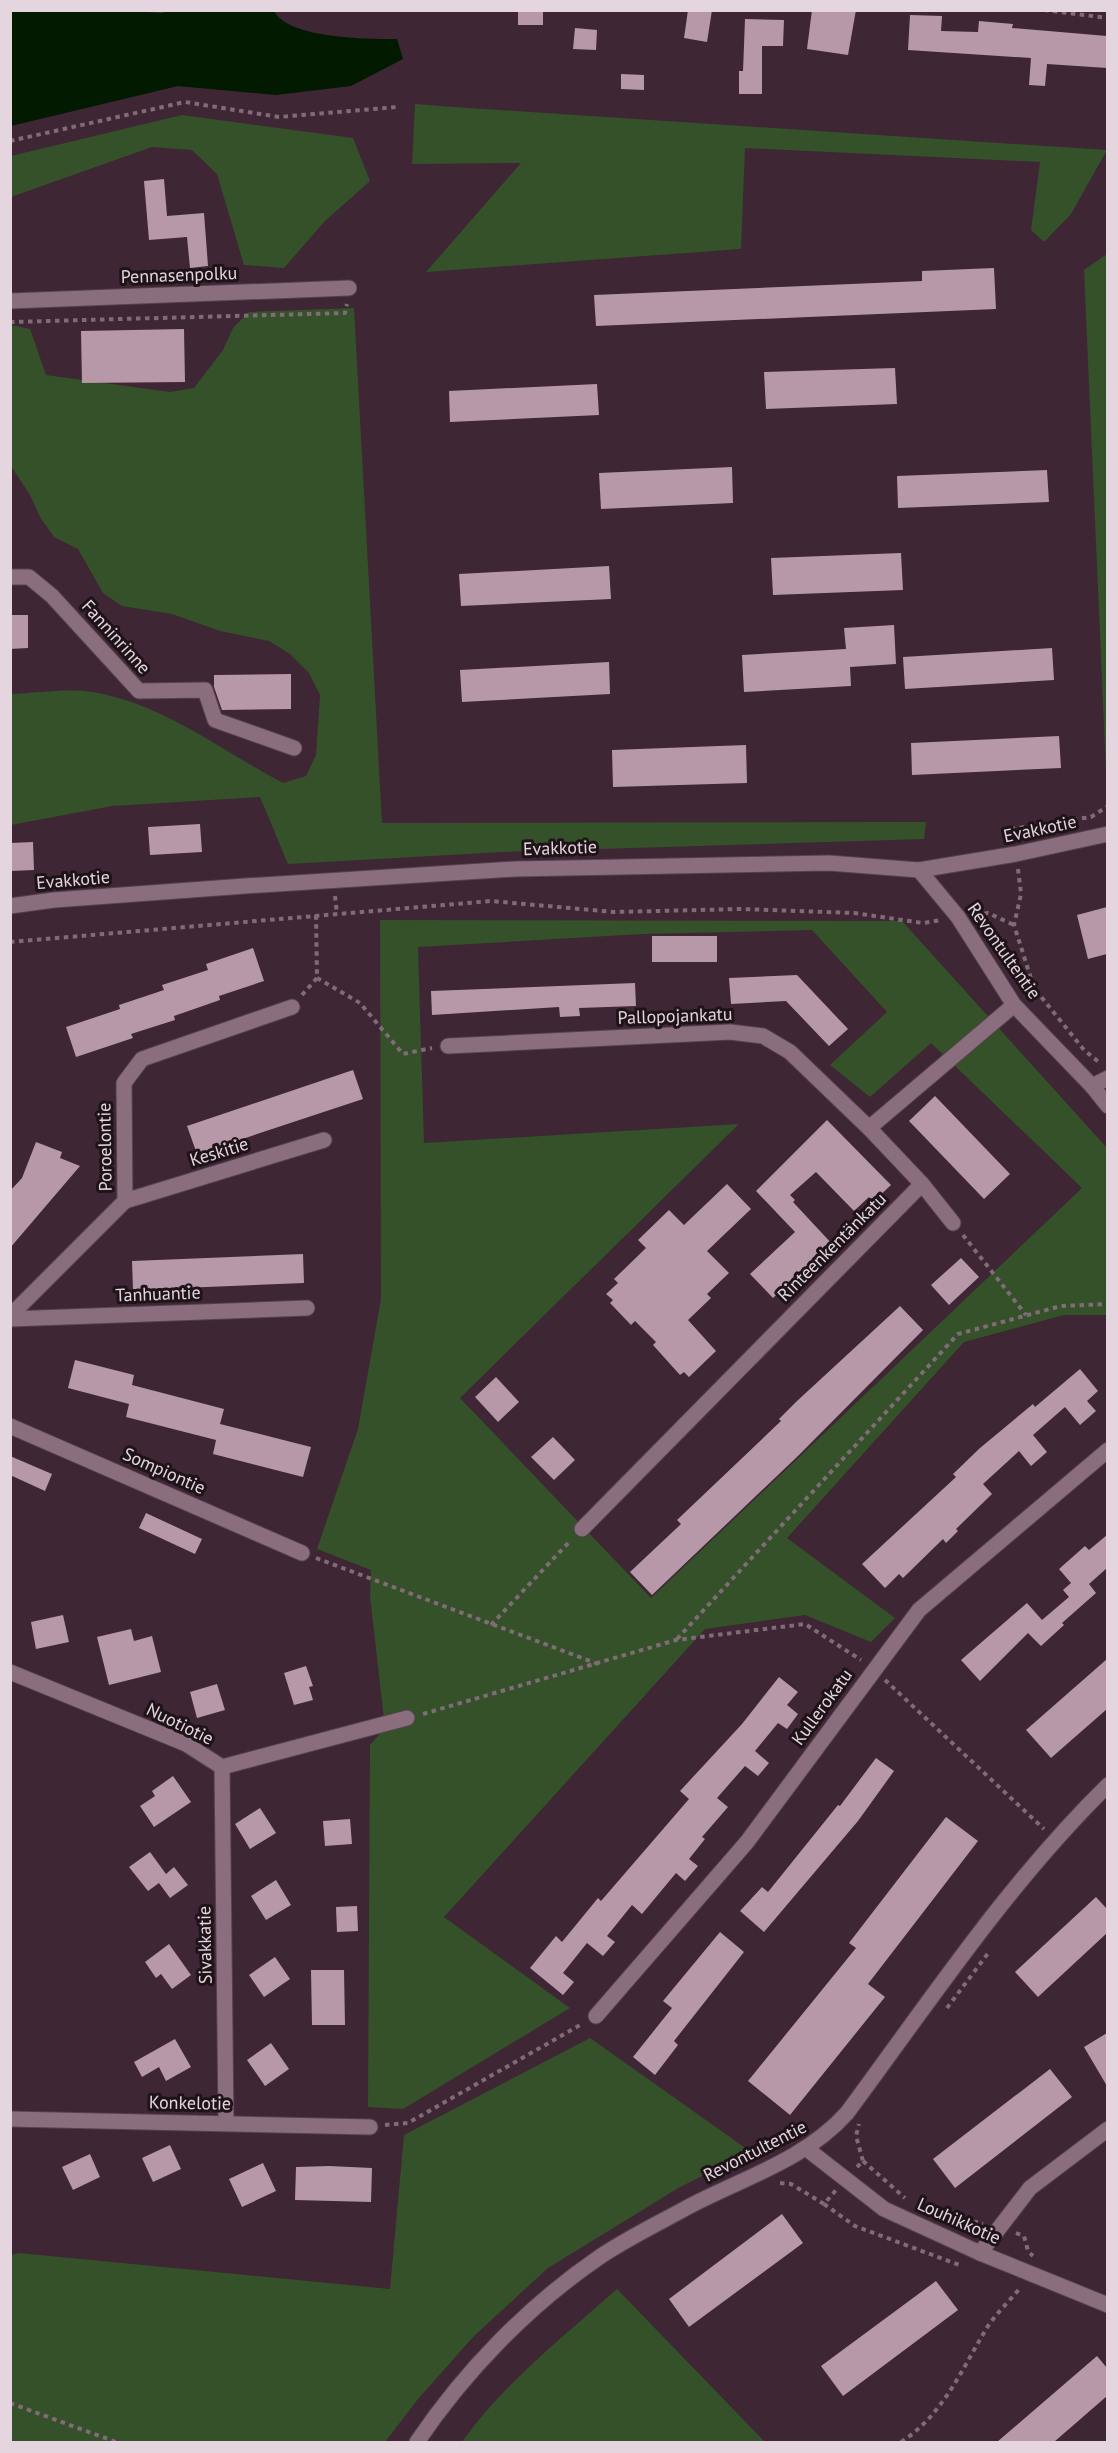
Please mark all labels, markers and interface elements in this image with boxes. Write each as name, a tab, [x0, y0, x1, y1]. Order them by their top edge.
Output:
street label: Pennasenpolku	[120, 261, 238, 288]
street label: Fanninrinne	[77, 595, 156, 679]
street label: Evakkotie	[1001, 810, 1078, 847]
street label: Evakkotie	[523, 835, 597, 860]
street label: Evakkotie	[35, 865, 111, 894]
street label: Revontultentie	[963, 898, 1046, 1003]
street label: Pallopojankatu	[617, 1002, 733, 1029]
street label: Poroelontie	[92, 1102, 117, 1192]
street label: Keskitie	[187, 1132, 251, 1171]
street label: Rinteenkentänkatu	[772, 1187, 891, 1306]
street label: Tanhuantie	[115, 1281, 201, 1306]
street label: Sompiontie	[119, 1442, 209, 1499]
street label: Kullerokatu	[786, 1664, 857, 1749]
street label: Nuotiotie	[143, 1697, 218, 1750]
street label: Sivakkatie	[192, 1906, 217, 1984]
street label: Konkelotie	[149, 2090, 231, 2115]
street label: Revontultentie	[699, 2115, 810, 2186]
street label: Louhikkotie	[914, 2192, 1005, 2249]

